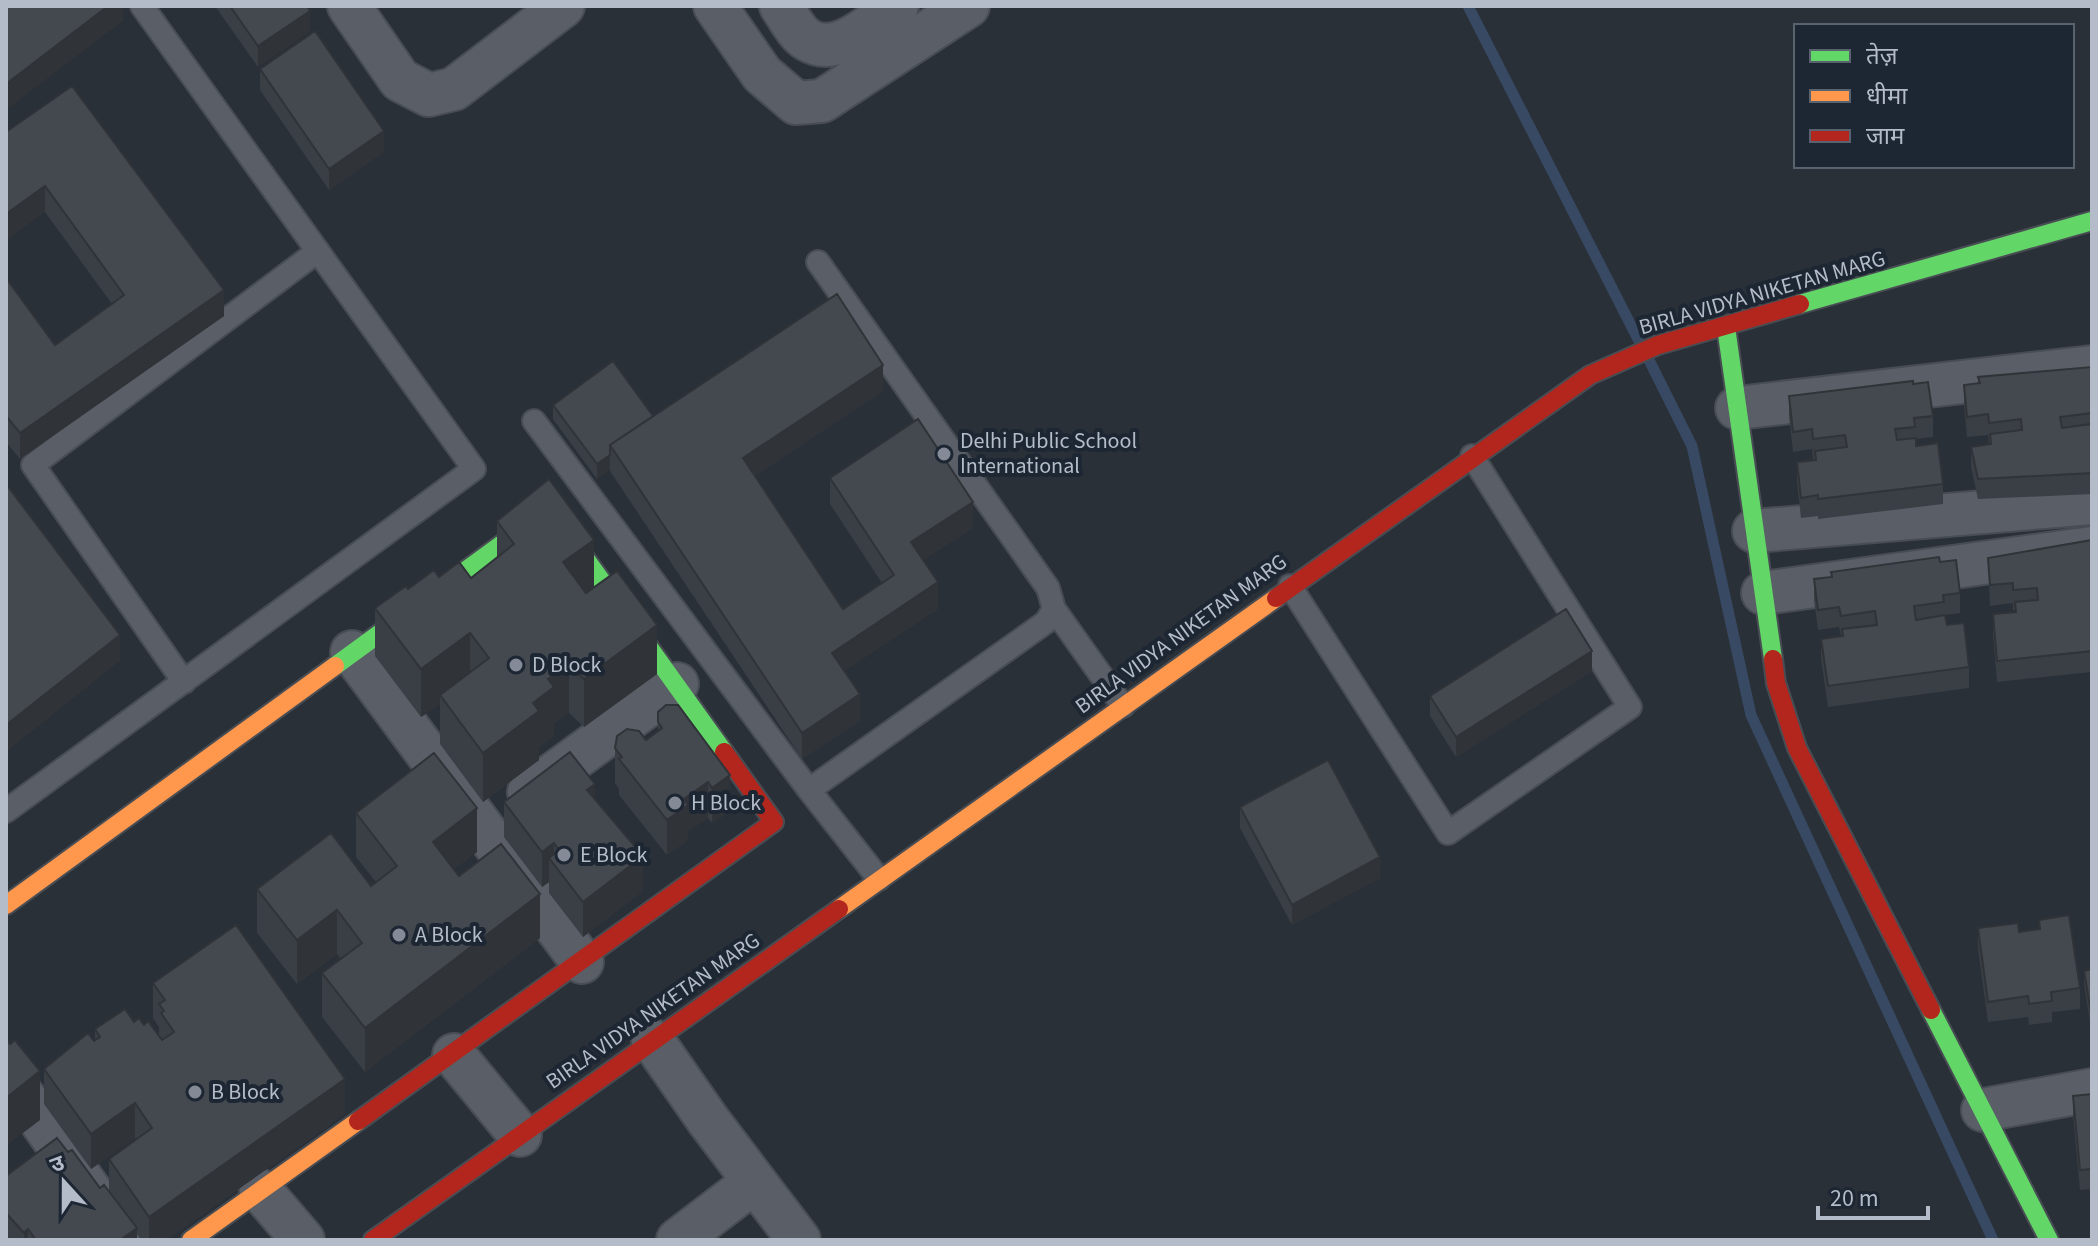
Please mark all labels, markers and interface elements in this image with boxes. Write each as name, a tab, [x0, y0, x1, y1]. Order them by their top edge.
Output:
legend	[1794, 24, 2074, 168]
text: तेज़	[1866, 39, 1899, 74]
text: धीमा	[1866, 79, 1908, 114]
text: जाम	[1866, 119, 1905, 154]
street label: BIRLA VIDYA NIKETAN MARG	[1635, 242, 1889, 344]
place label: Delhi Public School International	[960, 425, 1137, 482]
marker: Delhi Public School International	[935, 445, 953, 463]
street label: BIRLA VIDYA NIKETAN MARG	[1068, 546, 1294, 722]
place label: D Block	[532, 649, 601, 681]
marker: D Block	[507, 656, 525, 674]
place label: H Block	[691, 787, 761, 819]
marker: H Block	[666, 794, 684, 812]
place label: E Block	[580, 839, 647, 871]
marker: E Block	[555, 846, 573, 864]
place label: A Block	[415, 919, 483, 951]
street label: BIRLA VIDYA NIKETAN MARG	[539, 925, 767, 1097]
marker: A Block	[390, 926, 408, 944]
place label: B Block	[211, 1076, 280, 1108]
marker: B Block	[186, 1083, 204, 1101]
north arrow	[24, 1142, 104, 1222]
text: उ	[45, 1147, 70, 1182]
scale bar	[1818, 1170, 1928, 1220]
text: 20 m	[1830, 1181, 1879, 1216]

